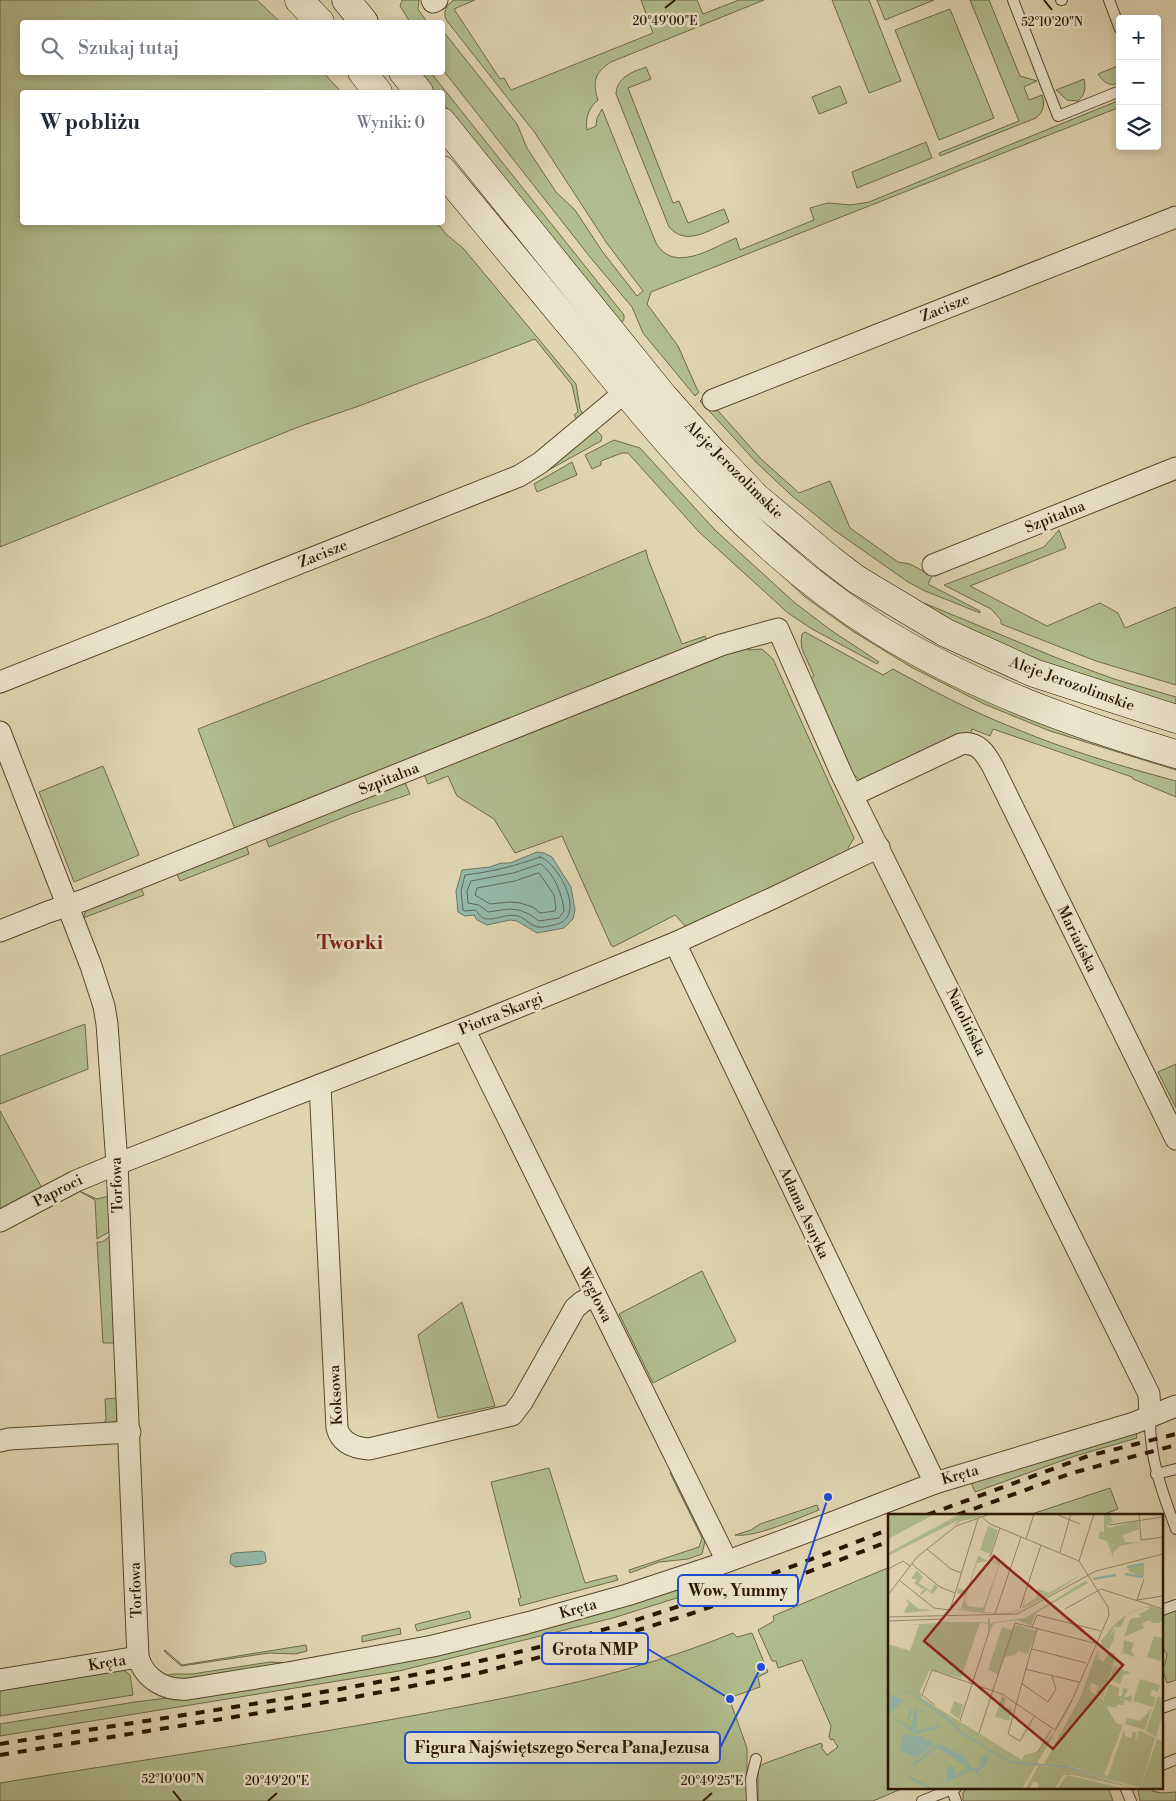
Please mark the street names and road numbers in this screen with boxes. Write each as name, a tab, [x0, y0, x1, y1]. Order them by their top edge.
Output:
street label: Zacisze	[918, 290, 972, 326]
street label: Aleje Jerozolimskie	[680, 416, 787, 523]
street label: Szpitalna	[1022, 496, 1088, 538]
street label: Zacisze	[296, 536, 350, 572]
street label: Aleje Jerozolimskie	[1006, 652, 1137, 715]
street label: Szpitalna	[356, 758, 422, 800]
street label: Mariańska	[1053, 903, 1101, 976]
street label: Natolińska	[941, 985, 991, 1059]
street label: Piotra Skargi	[456, 988, 546, 1040]
street label: Torfowa	[107, 1156, 127, 1213]
street label: Adama Asnyka	[774, 1163, 834, 1262]
street label: Paproci	[30, 1170, 86, 1211]
street label: Węglowa	[573, 1264, 617, 1326]
street label: Koksowa	[325, 1364, 347, 1426]
street label: Kręta	[939, 1461, 981, 1489]
street label: Torfowa	[126, 1561, 146, 1618]
street label: Kręta	[557, 1595, 599, 1623]
street label: Kręta	[87, 1651, 128, 1675]

